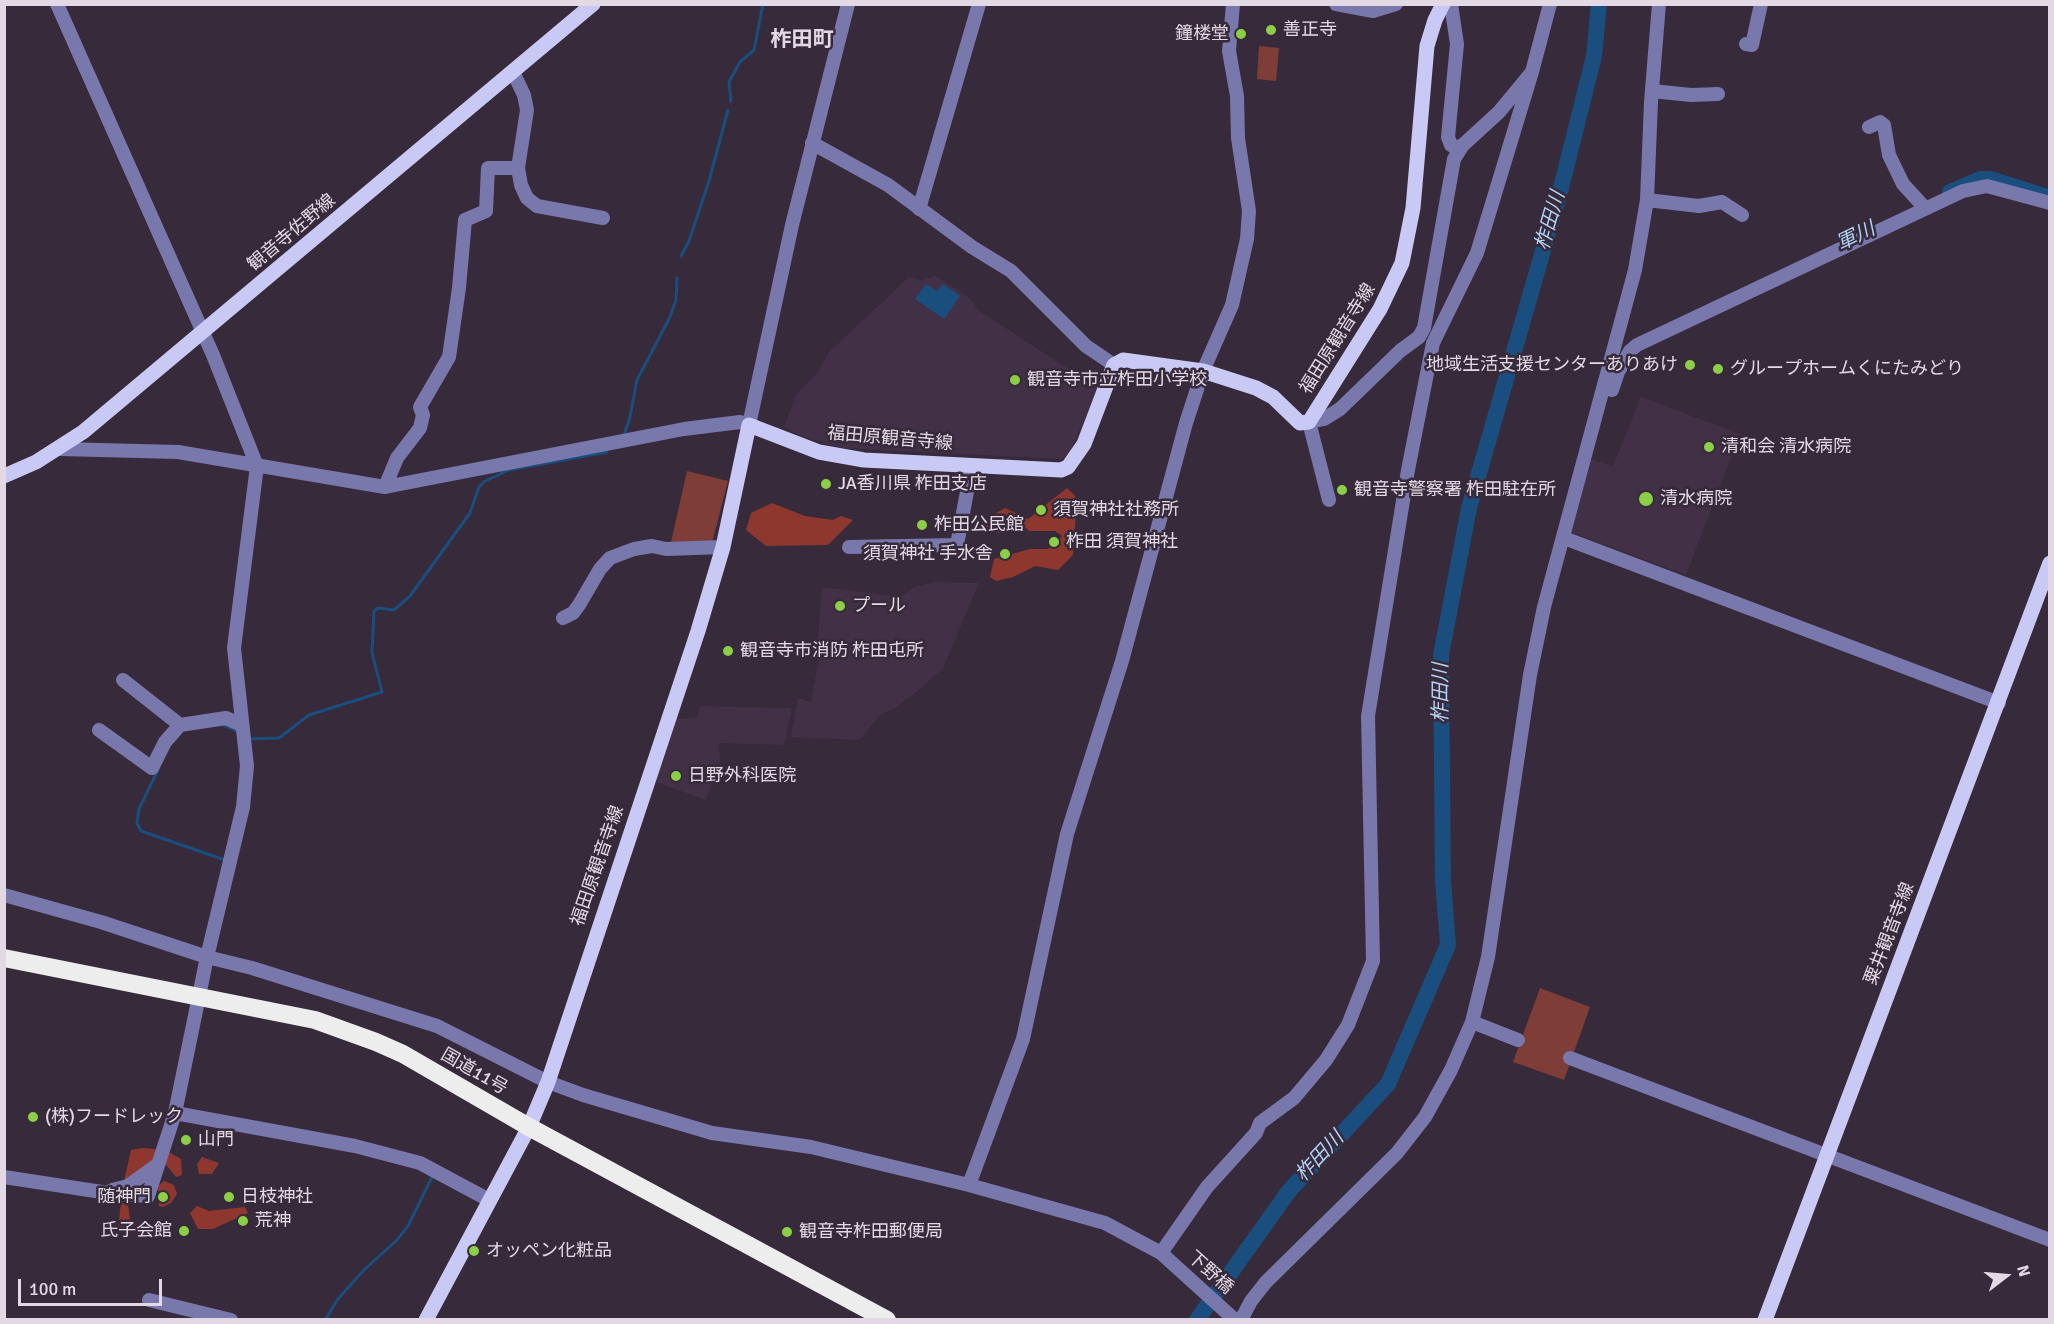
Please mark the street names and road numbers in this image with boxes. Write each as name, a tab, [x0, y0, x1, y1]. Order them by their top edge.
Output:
street label: 観音寺佐野線	[244, 190, 340, 276]
street label: 福田原観音寺線	[1295, 280, 1381, 398]
street label: 福田原観音寺線	[826, 423, 954, 455]
street label: 福田原観音寺線	[567, 803, 629, 929]
street label: 粟井観音寺線	[1861, 880, 1919, 988]
street label: 国道11号	[437, 1044, 511, 1100]
street label: 下野橋	[1183, 1247, 1237, 1299]

